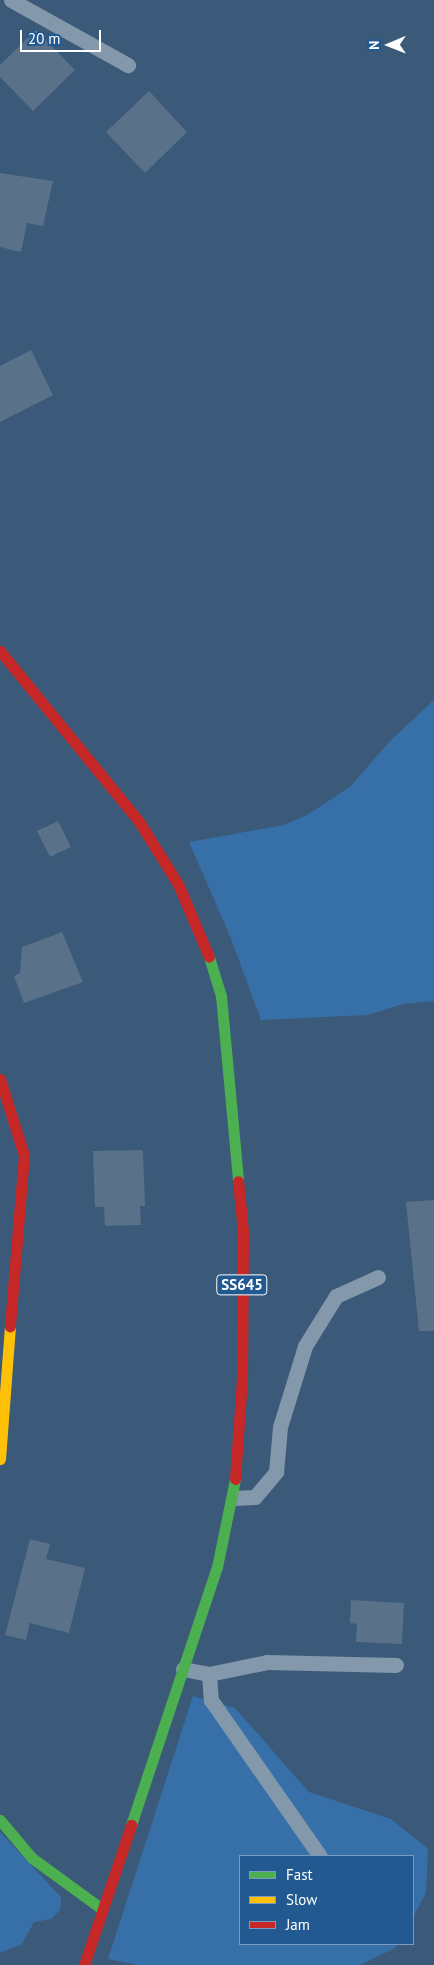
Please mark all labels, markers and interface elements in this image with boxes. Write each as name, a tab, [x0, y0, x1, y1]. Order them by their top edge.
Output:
scale bar	[22, 20, 104, 52]
north arrow	[364, 20, 414, 70]
text: 20 m	[28, 29, 61, 48]
text: N	[365, 41, 383, 50]
road number: SS645	[216, 1272, 268, 1298]
legend	[239, 1855, 414, 1945]
text: Fast	[286, 1865, 313, 1884]
text: Slow	[286, 1890, 317, 1909]
text: Jam	[286, 1915, 310, 1934]

